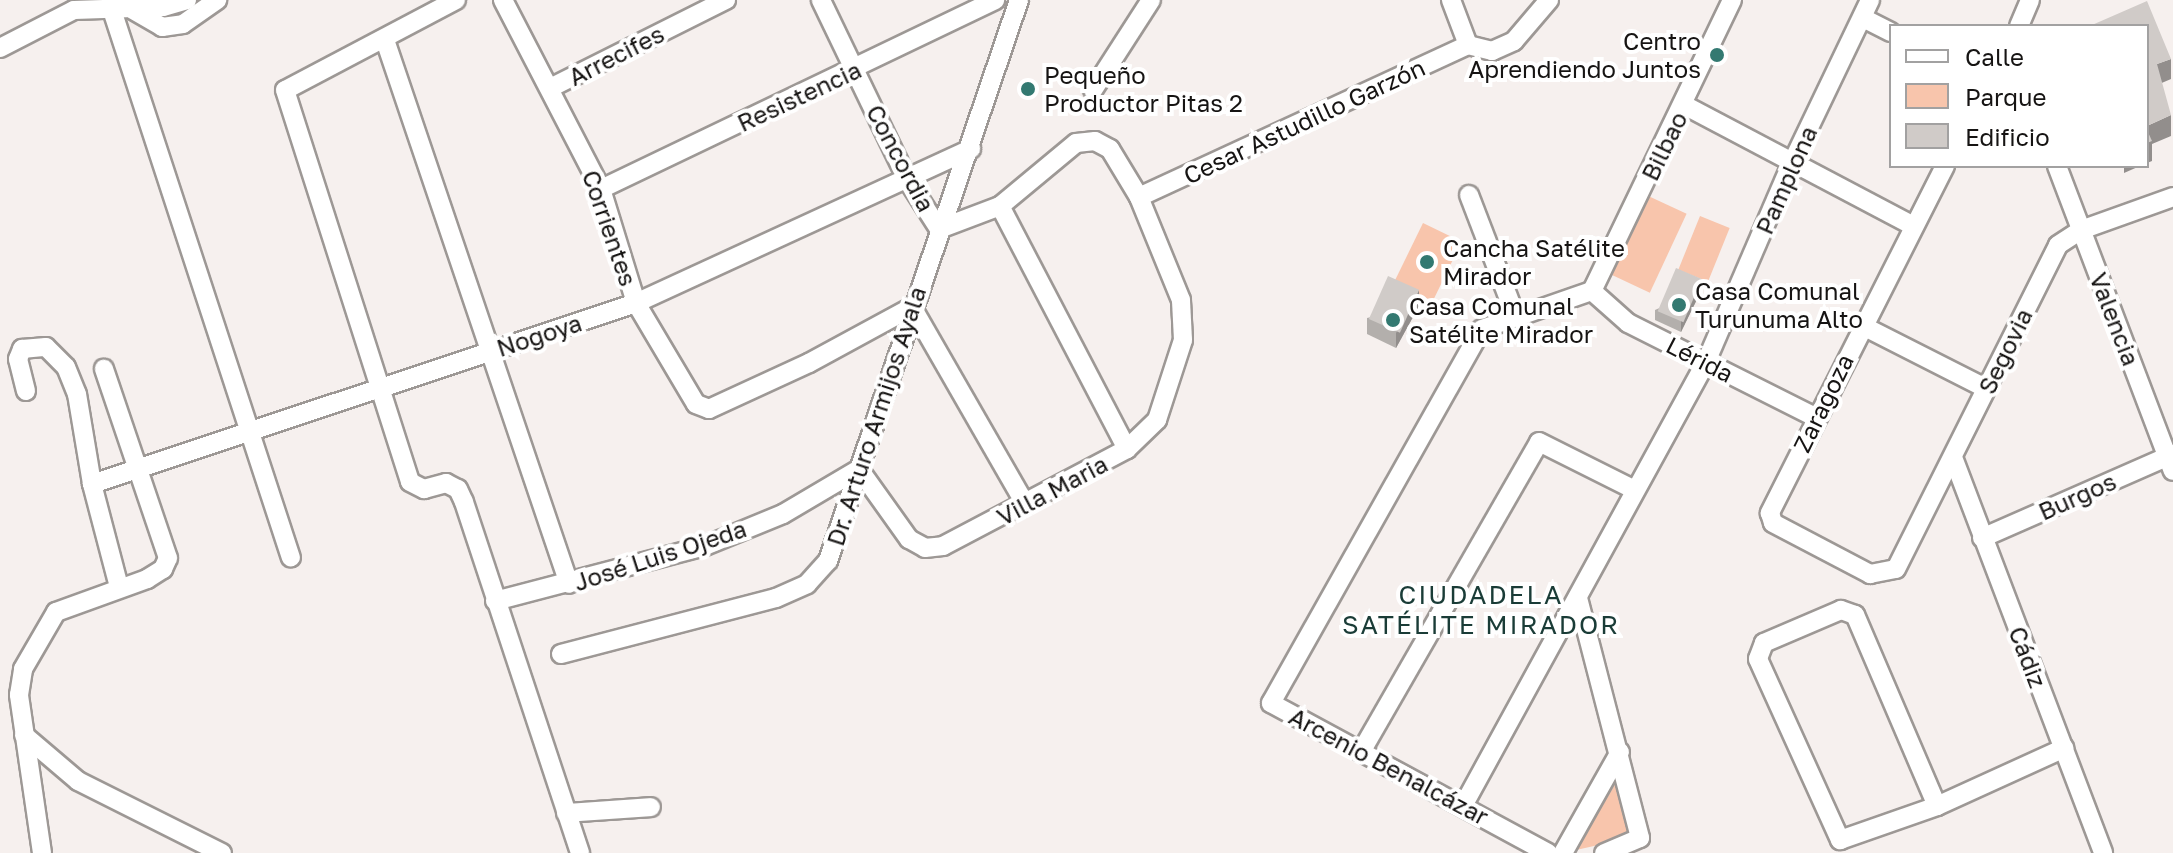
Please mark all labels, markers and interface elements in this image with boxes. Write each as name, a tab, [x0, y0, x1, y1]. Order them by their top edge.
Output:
street label: Arrecifes	[564, 19, 668, 91]
legend	[1889, 24, 2149, 168]
place label: Centro Aprendiendo Juntos	[1468, 27, 1701, 83]
text: Calle	[1965, 42, 2024, 71]
marker: Centro Aprendiendo Juntos	[1708, 46, 1726, 64]
street label: Cesar Astudillo Garzón	[1179, 52, 1429, 190]
street label: Resistencia	[733, 55, 865, 137]
place label: Pequeño Productor Pitas 2	[1044, 61, 1243, 117]
marker: Pequeño Productor Pitas 2	[1019, 80, 1037, 98]
text: Parque	[1965, 82, 2046, 111]
street label: Concordia	[861, 100, 941, 216]
street label: Bilbao	[1635, 107, 1693, 185]
street label: Pamplona	[1749, 122, 1823, 238]
text: Edificio	[1965, 122, 2050, 151]
street label: Corrientes	[577, 166, 643, 290]
place label: Cancha Satélite Mirador	[1443, 234, 1625, 290]
marker: Cancha Satélite Mirador	[1418, 253, 1436, 271]
street label: Valencia	[2084, 268, 2146, 370]
place label: Casa Comunal Turunuma Alto	[1695, 277, 1863, 333]
street label: Dr. Arturo Armijos Ayala	[820, 283, 932, 549]
place label: Casa Comunal Satélite Mirador	[1409, 292, 1593, 348]
marker: Casa Comunal Turunuma Alto	[1670, 296, 1688, 314]
street label: Segovia	[1972, 304, 2038, 398]
street label: Nogoya	[493, 308, 585, 362]
marker: Casa Comunal Satélite Mirador	[1384, 311, 1402, 329]
street label: Lérida	[1662, 330, 1738, 388]
street label: Zaragoza	[1787, 349, 1859, 457]
street label: Villa Maria	[992, 449, 1112, 531]
street label: Burgos	[2034, 466, 2120, 526]
street label: José Luis Ojeda	[570, 514, 750, 596]
district label: CIUDADELA SATÉLITE MIRADOR	[1342, 579, 1620, 640]
street label: Cádiz	[2003, 622, 2053, 692]
street label: Arcenio Benalcázar	[1285, 701, 1493, 831]

